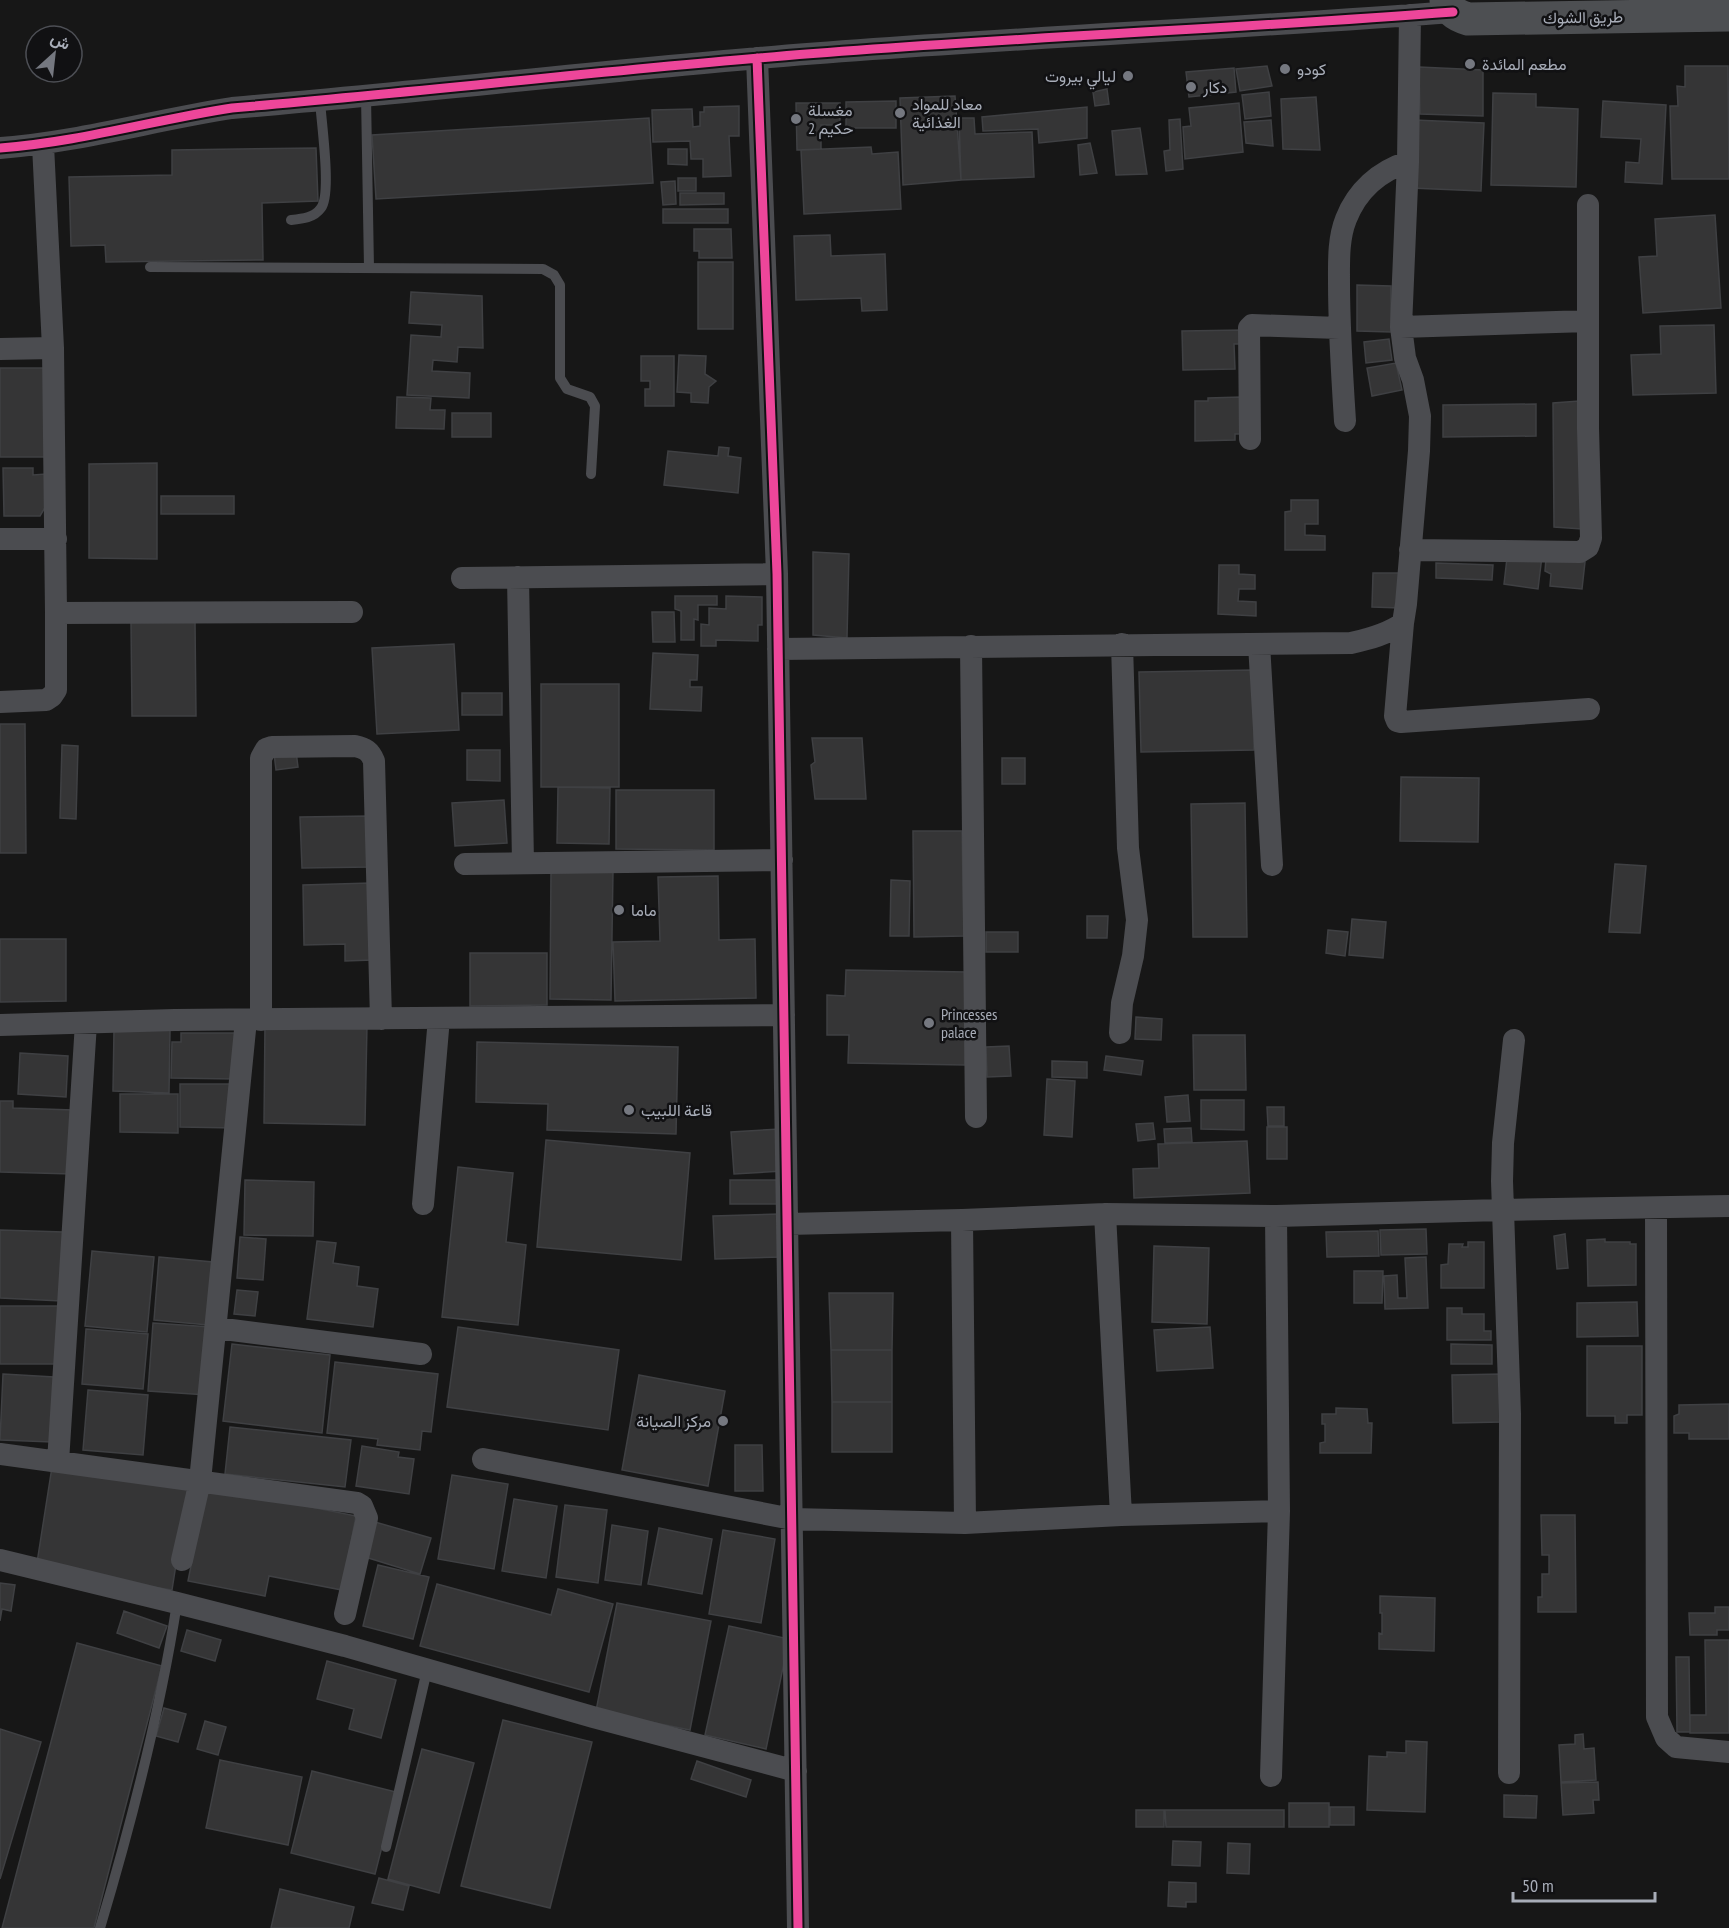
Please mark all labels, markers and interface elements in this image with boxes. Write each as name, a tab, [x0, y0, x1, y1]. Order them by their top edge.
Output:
street label: طريق الشوك	[1543, 6, 1623, 29]
north arrow	[24, 24, 84, 84]
text: ش	[48, 27, 74, 54]
place label: مطعم المائدة	[1482, 54, 1567, 75]
marker: مطعم المائدة	[1463, 57, 1477, 71]
place label: كودو	[1297, 59, 1326, 80]
marker: كودو	[1278, 62, 1292, 76]
place label: ليالي بيروت	[1045, 66, 1116, 90]
marker: ليالي بيروت	[1121, 69, 1135, 83]
place label: دكار	[1202, 77, 1227, 98]
marker: دكار	[1184, 80, 1198, 94]
place label: معاد للمواد الغذائية	[912, 94, 982, 132]
place label: مغسلة حكيم 2	[808, 100, 854, 139]
marker: معاد للمواد الغذائية	[893, 106, 907, 120]
marker: مغسلة حكيم 2	[789, 112, 803, 126]
place label: ماما	[631, 900, 656, 920]
marker: ماما	[612, 903, 626, 917]
place label: Princesses palace	[941, 1004, 998, 1042]
marker: Princesses palace	[922, 1016, 936, 1030]
place label: قاعة اللبيب	[641, 1100, 712, 1120]
marker: قاعة اللبيب	[622, 1103, 636, 1117]
place label: مركز الصيانة	[636, 1411, 711, 1432]
marker: مركز الصيانة	[716, 1414, 730, 1428]
scale bar	[1513, 1865, 1656, 1903]
text: 50 m	[1522, 1874, 1554, 1897]

